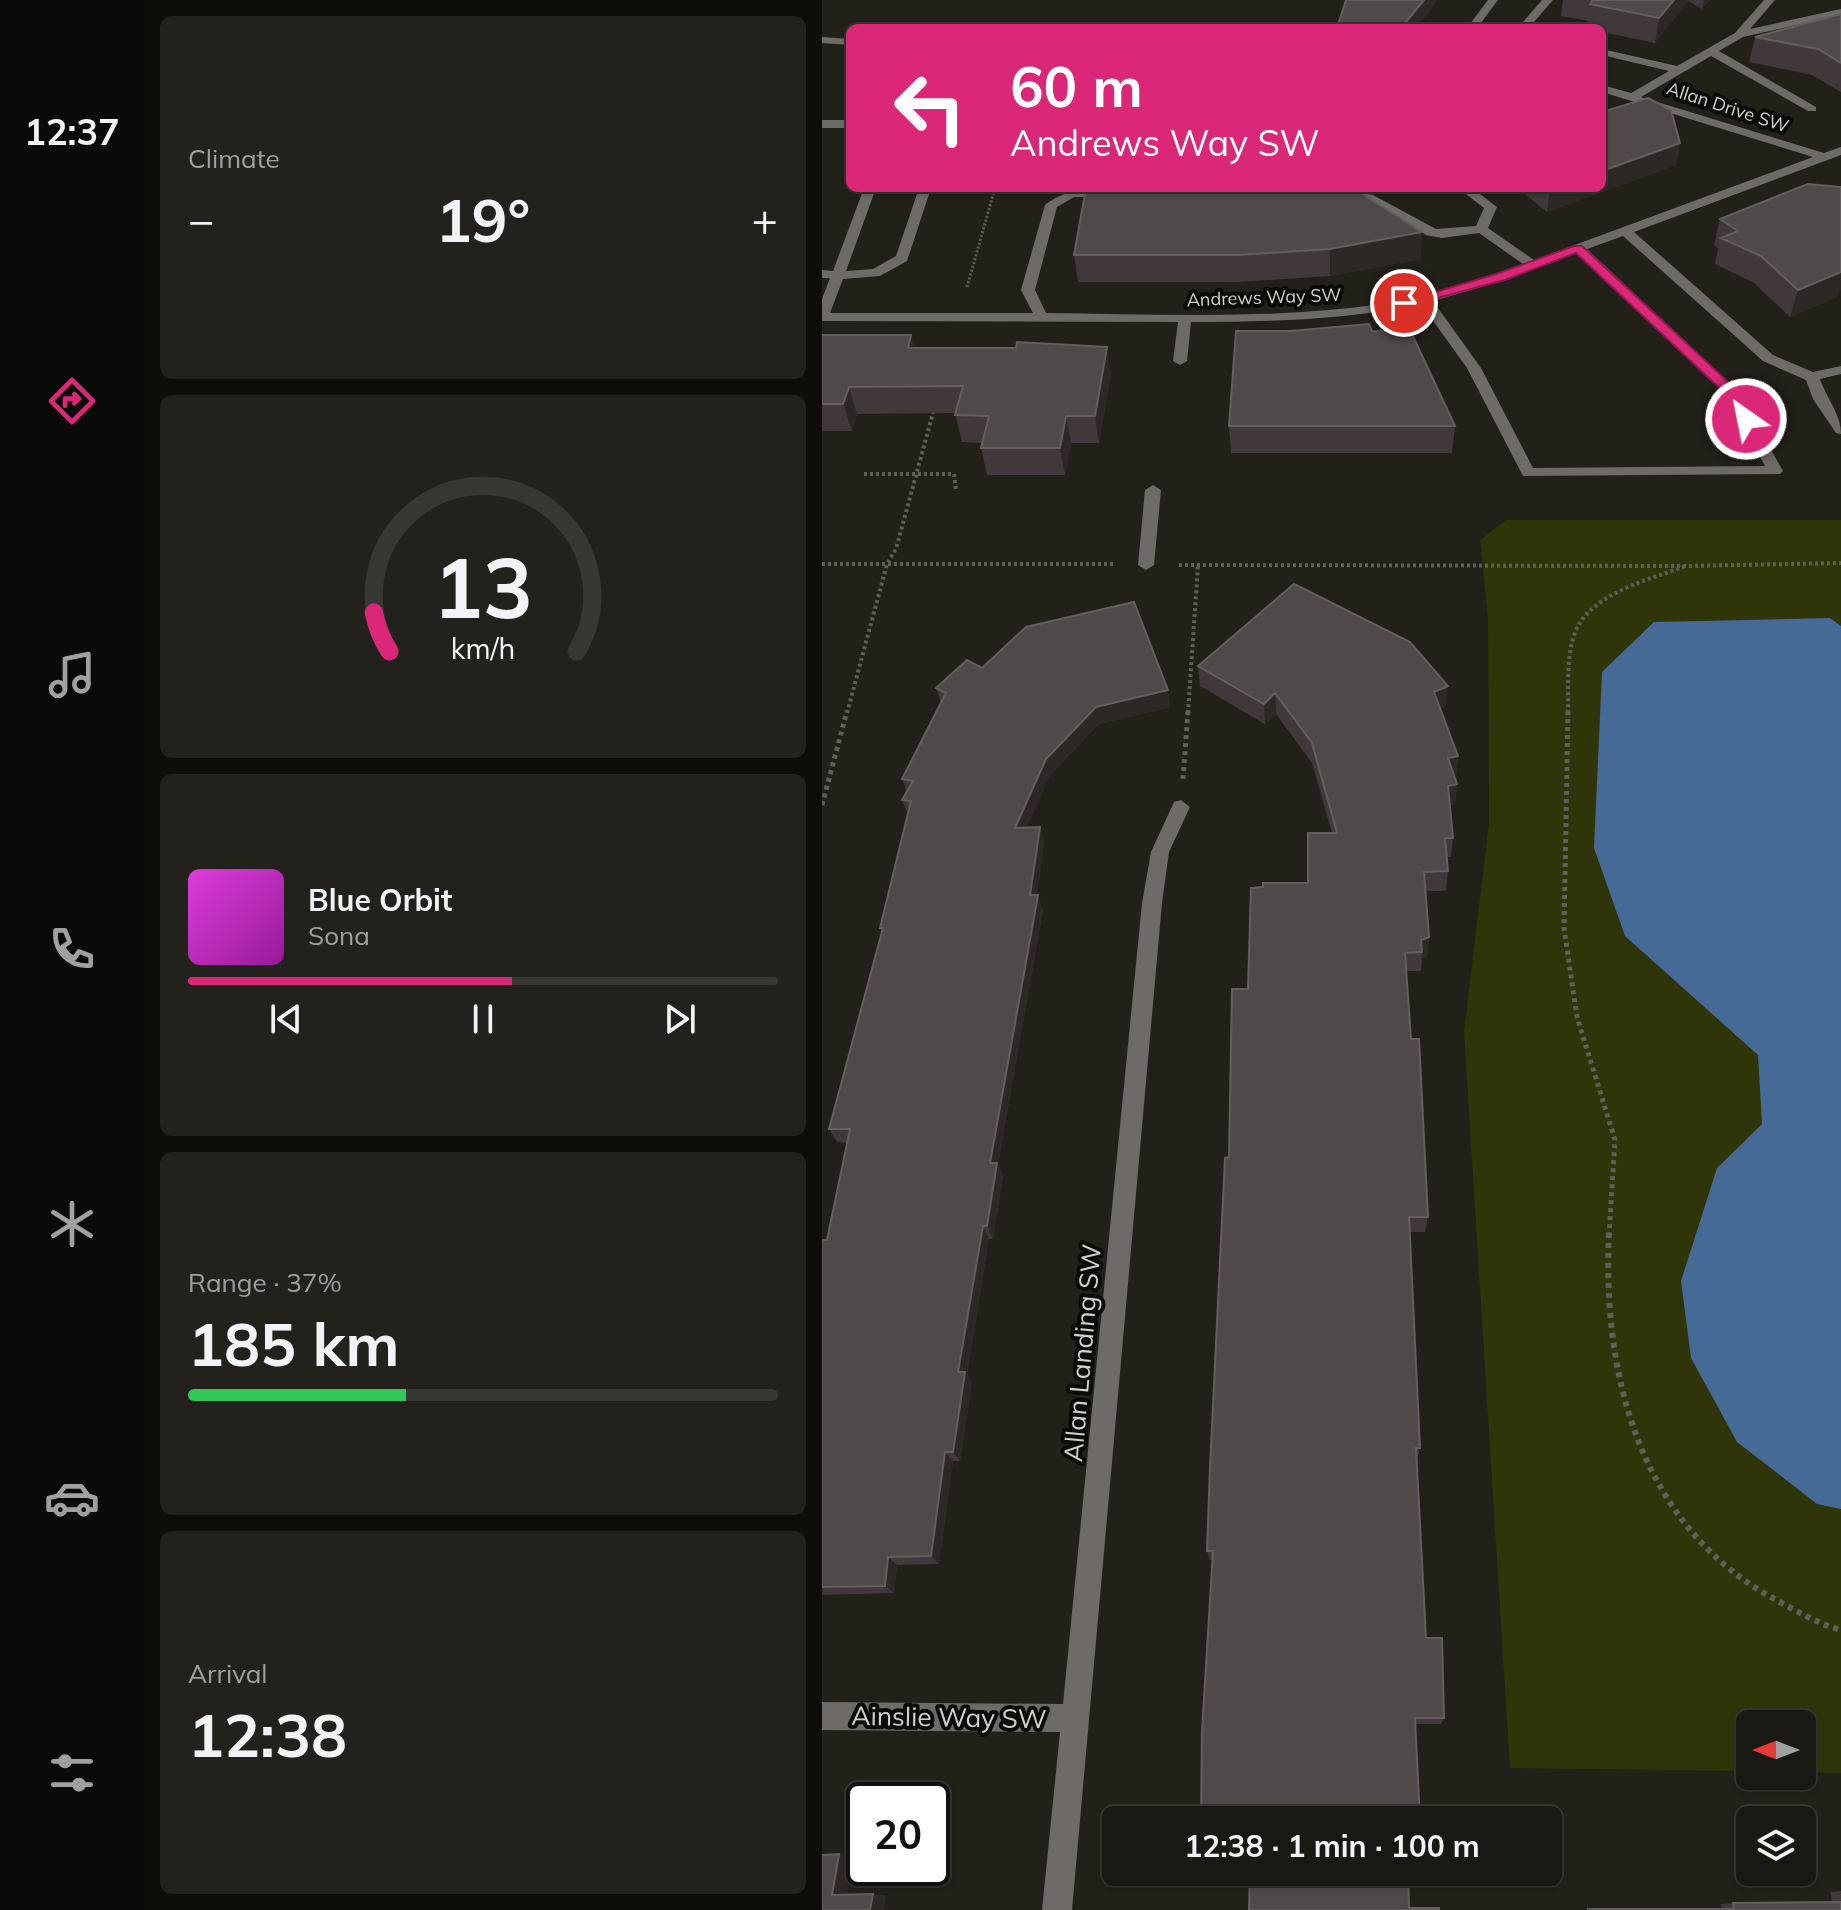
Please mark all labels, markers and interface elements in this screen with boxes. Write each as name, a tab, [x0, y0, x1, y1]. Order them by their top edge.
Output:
text: 60 m	[1010, 51, 1143, 121]
icon: left	[878, 56, 982, 160]
street label: Allan Drive SW	[1664, 76, 1792, 138]
text: 12:37	[24, 109, 120, 154]
text: Andrews Way SW	[1010, 120, 1319, 165]
text: Climate	[188, 142, 280, 175]
text: 19°	[436, 182, 530, 257]
text: −	[188, 192, 214, 247]
text: +	[752, 192, 778, 247]
pin	[1370, 269, 1438, 337]
icon: arrive	[1382, 281, 1426, 325]
street label: Andrews Way SW	[1186, 283, 1342, 311]
icon: directions	[44, 373, 100, 429]
position arrow	[1704, 377, 1788, 461]
text: 13	[433, 534, 533, 639]
text: km/h	[451, 630, 515, 666]
icon: music	[44, 647, 100, 703]
text: Blue Orbit	[308, 881, 452, 919]
text: Sona	[308, 919, 370, 952]
icon: phone	[44, 921, 100, 977]
icon: previous	[264, 997, 308, 1041]
icon: pause	[461, 997, 505, 1041]
icon: next	[658, 997, 702, 1041]
icon: climate	[44, 1196, 100, 1252]
street label: Allan Landing SW	[1056, 1243, 1108, 1463]
text: Range · 37%	[188, 1266, 342, 1299]
text: 185 km	[188, 1306, 400, 1381]
icon: car	[44, 1470, 100, 1526]
text: Arrival	[188, 1657, 268, 1690]
text: 12:38	[188, 1697, 347, 1772]
street label: Ainslie Way SW	[851, 1699, 1047, 1735]
north arrow	[1736, 1710, 1816, 1790]
map controls	[1736, 1710, 1816, 1886]
icon: filters	[44, 1745, 100, 1801]
speed limit sign: 20	[846, 1782, 950, 1886]
button: layers	[1736, 1806, 1816, 1886]
text: 12:38 · 1 min · 100 m	[1184, 1827, 1480, 1865]

